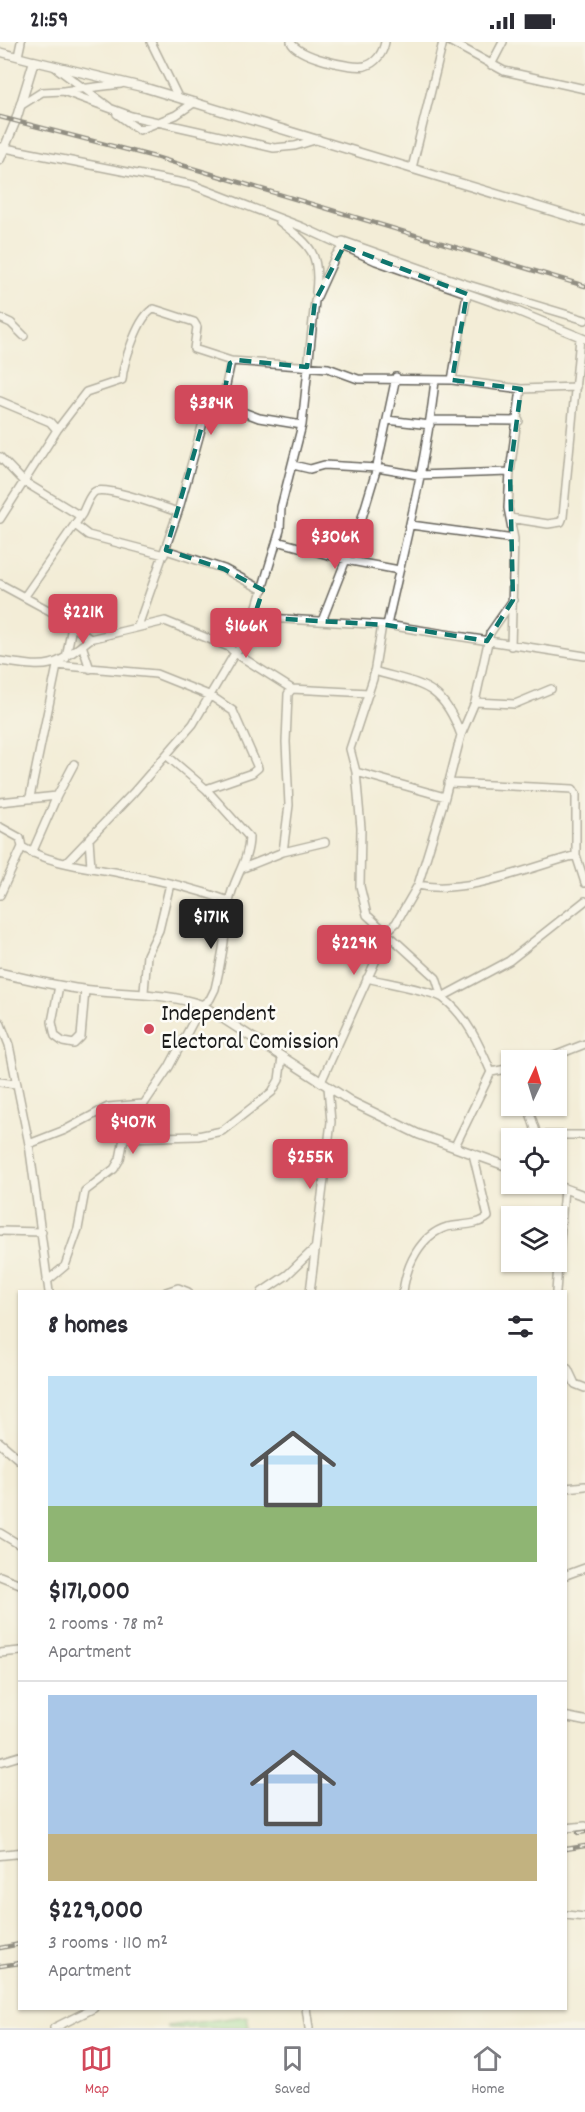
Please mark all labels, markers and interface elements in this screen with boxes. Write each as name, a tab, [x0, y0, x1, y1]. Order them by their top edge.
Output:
text: 21:59	[30, 6, 68, 37]
pin: $384K	[169, 385, 253, 436]
text: $384K	[189, 390, 233, 418]
pin: $306K	[293, 519, 377, 570]
text: $306K	[311, 524, 359, 552]
pin: $221K	[41, 594, 125, 645]
text: $221K	[62, 599, 104, 627]
pin: $166K	[204, 608, 288, 659]
text: $166K	[224, 613, 268, 641]
pin: $171K	[169, 899, 253, 950]
text: $171K	[193, 904, 229, 932]
pin: $229K	[312, 925, 396, 976]
text: $229K	[331, 930, 377, 958]
place label: Independent Electoral Comission	[161, 998, 339, 1060]
marker: Independent Electoral Comission	[142, 1022, 156, 1036]
north arrow	[501, 1050, 567, 1116]
map controls	[501, 1050, 567, 1272]
pin: $407K	[91, 1104, 175, 1155]
text: $407K	[110, 1109, 156, 1137]
button: locate	[501, 1128, 567, 1194]
pin: $255K	[268, 1139, 352, 1190]
text: $255K	[287, 1144, 333, 1172]
button: layers	[501, 1206, 567, 1272]
text: 8 homes	[48, 1308, 128, 1345]
icon: filters	[504, 1310, 537, 1343]
icon: home	[239, 1415, 347, 1523]
text: $171,000	[48, 1574, 130, 1611]
text: 2 rooms · 78 m²	[48, 1611, 164, 1639]
text: Apartment	[48, 1639, 131, 1667]
icon: home	[239, 1734, 347, 1842]
text: $229,000	[48, 1893, 143, 1930]
text: 3 rooms · 110 m²	[48, 1930, 168, 1958]
text: Apartment	[48, 1958, 131, 1986]
tab: Map	[80, 2042, 113, 2101]
tab: Saved	[274, 2042, 310, 2101]
tab: Home	[471, 2042, 505, 2101]

